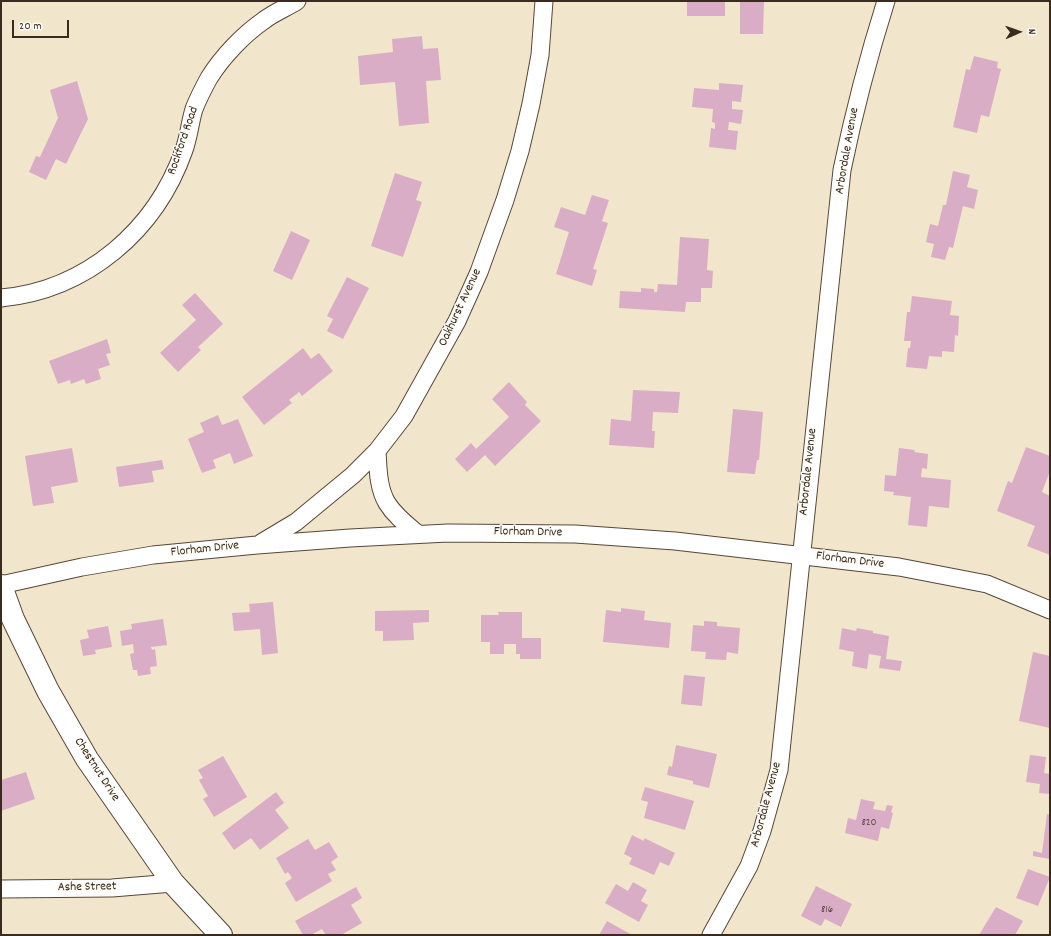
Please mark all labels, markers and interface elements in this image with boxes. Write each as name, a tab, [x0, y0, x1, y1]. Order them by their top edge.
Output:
scale bar	[14, 12, 71, 38]
north arrow	[999, 12, 1039, 52]
text: 20 m	[19, 18, 42, 35]
text: N	[1023, 29, 1039, 35]
street label: Rockford Road	[165, 105, 203, 177]
street label: Arbordale Avenue	[833, 106, 863, 196]
street label: Oakhurst Avenue	[436, 267, 486, 349]
street label: Arbordale Avenue	[797, 428, 821, 516]
street label: Florham Drive	[494, 525, 562, 541]
street label: Florham Drive	[170, 539, 240, 561]
street label: Florham Drive	[815, 549, 885, 573]
street label: Chestnut Drive	[70, 735, 122, 805]
street label: Arbordale Avenue	[748, 761, 786, 849]
house number: 820	[861, 816, 877, 830]
street label: Ashe Street	[57, 880, 117, 896]
house number: 816	[821, 903, 833, 917]

